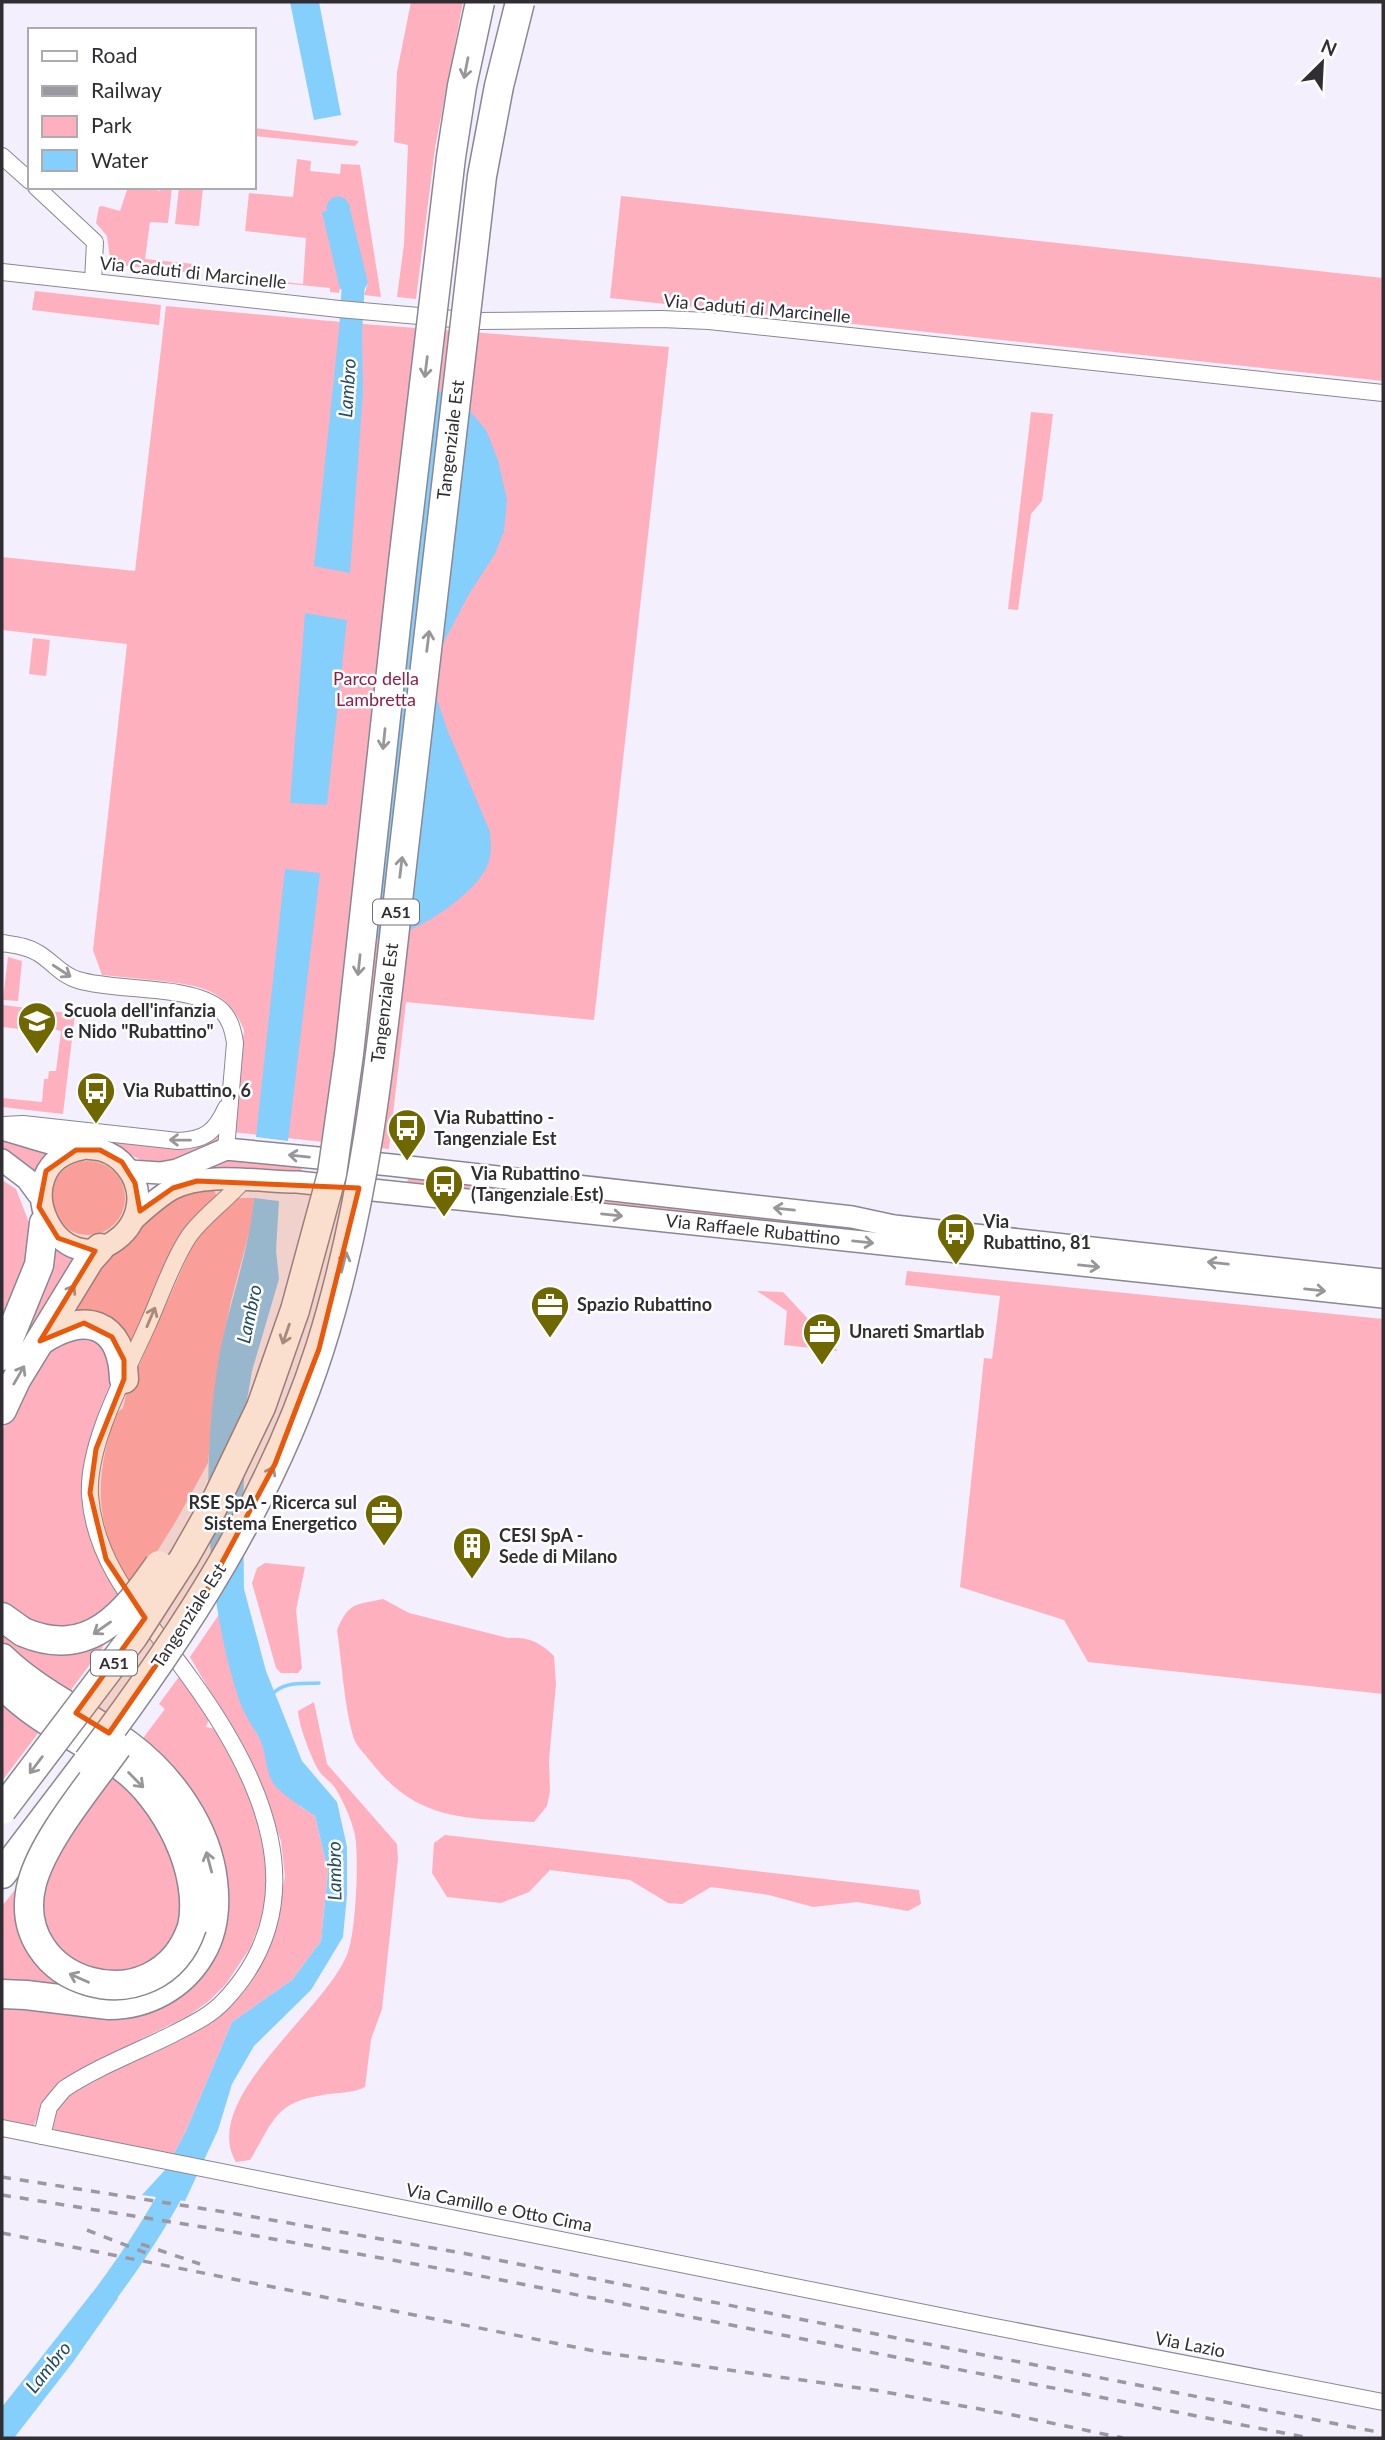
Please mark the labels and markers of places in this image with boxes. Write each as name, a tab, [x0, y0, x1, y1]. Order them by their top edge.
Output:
place label: Scuola dell'infanzia e Nido "Rubattino"	[64, 999, 216, 1042]
school or university icon: Scuola dell'infanzia e Nido "Rubattino"	[16, 1000, 58, 1055]
bus stop icon: Via Rubattino, 6	[75, 1070, 117, 1125]
place label: Via Rubattino, 6	[122, 1079, 251, 1101]
place label: Via Rubattino - Tangenziale Est	[433, 1106, 557, 1149]
bus stop icon: Via Rubattino - Tangenziale Est	[386, 1107, 428, 1162]
place label: Via Rubattino (Tangenziale Est)	[470, 1162, 603, 1205]
bus stop icon: Via Rubattino (Tangenziale Est)	[423, 1163, 465, 1218]
place label: Via Rubattino, 81	[982, 1210, 1091, 1253]
bus stop icon: Via Rubattino, 81	[935, 1211, 977, 1266]
office icon: Spazio Rubattino	[529, 1284, 571, 1339]
place label: Spazio Rubattino	[577, 1293, 712, 1315]
office icon: Unareti Smartlab	[801, 1311, 843, 1366]
place label: Unareti Smartlab	[849, 1320, 984, 1342]
place label: RSE SpA - Ricerca sul Sistema Energetico	[188, 1491, 357, 1534]
office icon: RSE SpA - Ricerca sul Sistema Energetico	[363, 1492, 405, 1547]
place label: CESI SpA - Sede di Milano	[499, 1524, 617, 1567]
building icon: CESI SpA - Sede di Milano	[451, 1525, 493, 1580]

